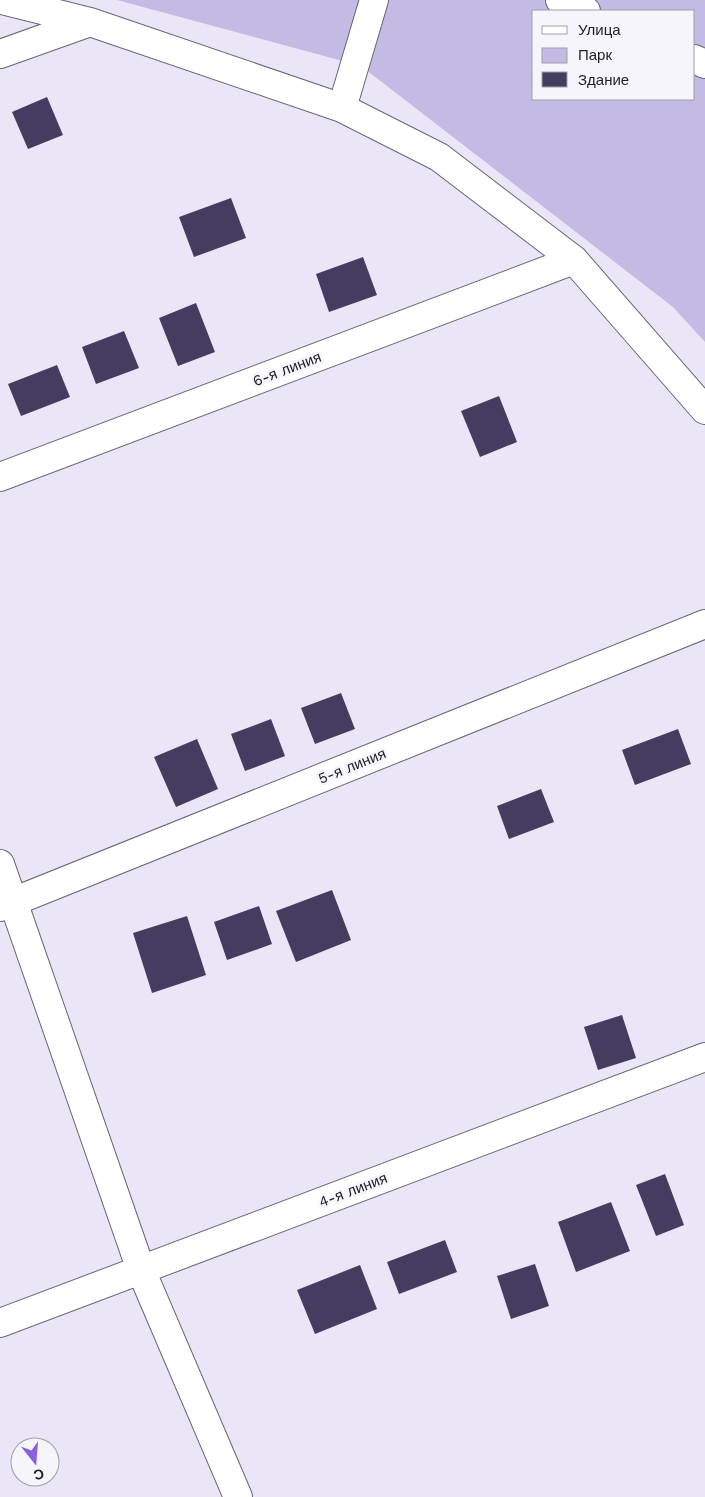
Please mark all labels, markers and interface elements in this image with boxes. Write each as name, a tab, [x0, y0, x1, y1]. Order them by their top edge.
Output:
legend	[532, 10, 695, 100]
text: Улица	[578, 21, 621, 39]
text: Парк	[578, 46, 612, 64]
text: Здание	[578, 71, 629, 89]
street label: 6-я линия	[250, 348, 324, 390]
street label: 5-я линия	[315, 744, 389, 788]
street label: 4-я линия	[316, 1169, 390, 1211]
north arrow	[10, 1437, 60, 1487]
text: С	[32, 1465, 46, 1484]

